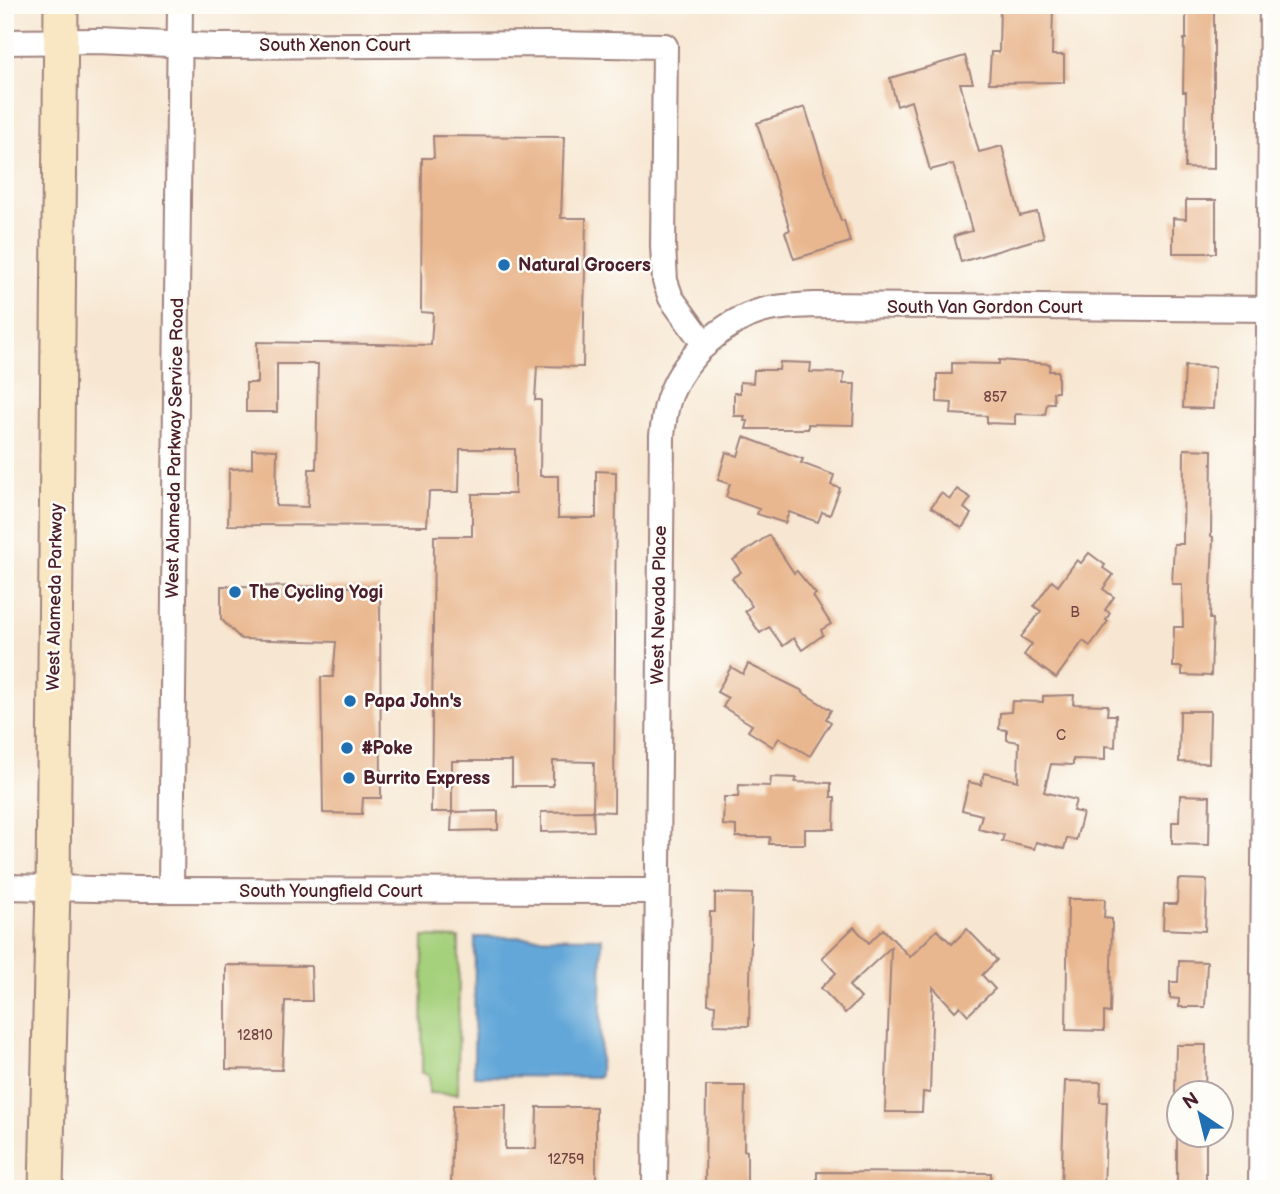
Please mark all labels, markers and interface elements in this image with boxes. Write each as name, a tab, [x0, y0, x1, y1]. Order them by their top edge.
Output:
street label: South Xenon Court	[259, 35, 411, 56]
place label: Natural Grocers	[518, 255, 651, 276]
marker: Natural Grocers	[496, 257, 512, 273]
street label: South Van Gordon Court	[887, 297, 1084, 318]
street label: West Alameda Parkway Service Road	[162, 298, 188, 598]
house number: 857	[983, 389, 1007, 406]
street label: West Alameda Parkway	[43, 502, 67, 691]
street label: West Nevada Place	[647, 525, 671, 685]
place label: The Cycling Yogi	[249, 582, 383, 603]
marker: The Cycling Yogi	[227, 584, 243, 600]
house number: B	[1070, 604, 1080, 621]
place label: Papa John's	[364, 691, 462, 712]
marker: Papa John's	[342, 693, 358, 709]
house number: C	[1056, 727, 1066, 744]
place label: #Poke	[361, 738, 413, 759]
marker: #Poke	[339, 740, 355, 756]
place label: Burrito Express	[363, 768, 490, 789]
marker: Burrito Express	[341, 770, 357, 786]
street label: South Youngfield Court	[239, 881, 423, 902]
house number: 12810	[237, 1027, 273, 1044]
north arrow	[1164, 1078, 1234, 1148]
text: N	[1179, 1088, 1204, 1115]
house number: 12759	[548, 1151, 584, 1168]

